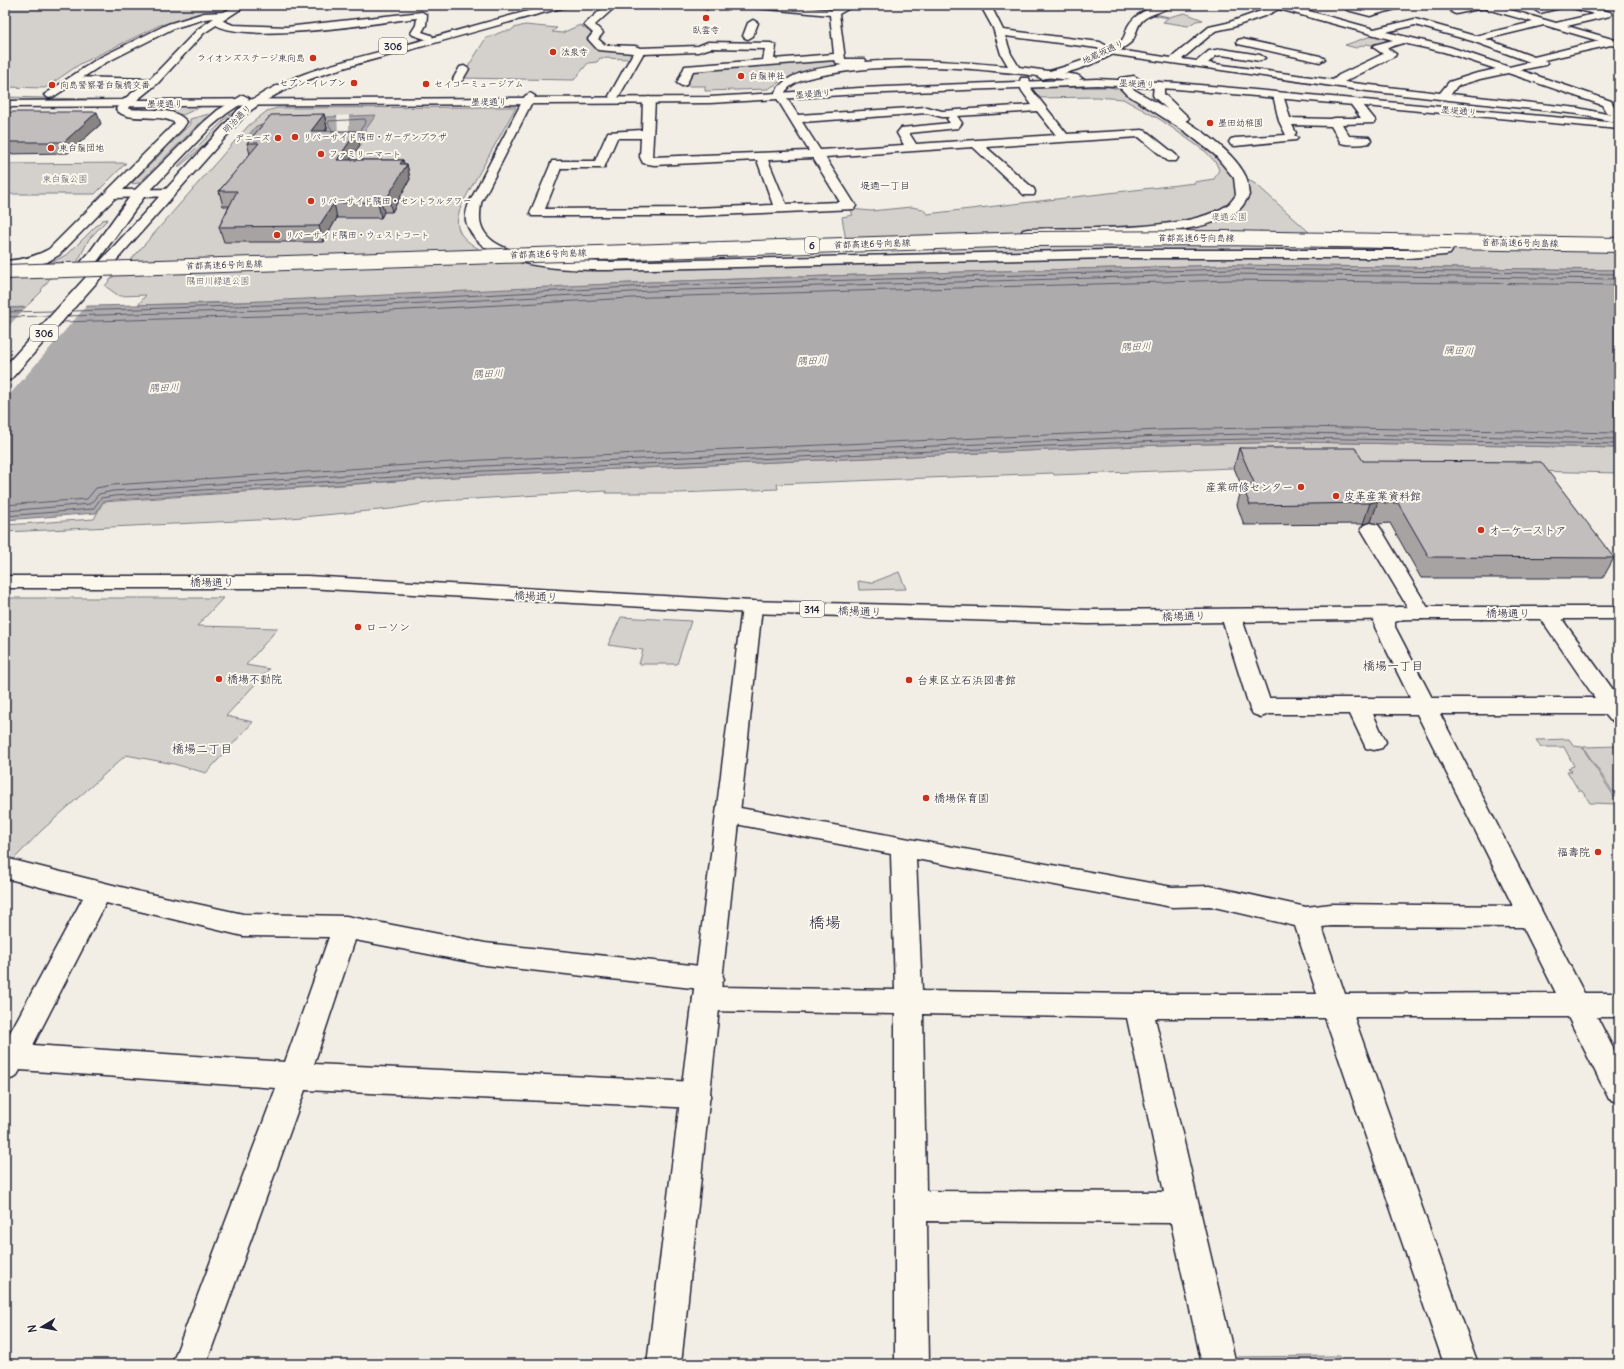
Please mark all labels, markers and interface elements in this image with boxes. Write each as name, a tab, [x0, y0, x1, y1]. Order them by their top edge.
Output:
marker: 臥雲寺	[701, 13, 711, 23]
place label: 臥雲寺	[692, 24, 720, 35]
street label: 地蔵坂通り	[1080, 37, 1126, 66]
road number: 306	[379, 38, 407, 54]
place label: 法泉寺	[561, 46, 588, 57]
marker: 法泉寺	[548, 47, 558, 57]
place label: ライオンズステージ東向島	[197, 52, 305, 63]
marker: ライオンズステージ東向島	[308, 53, 318, 63]
place label: 白鬚神社	[749, 70, 785, 81]
marker: 白鬚神社	[736, 71, 746, 81]
place label: セブン-イレブン	[279, 77, 346, 88]
street label: 墨堤通り	[1119, 77, 1155, 90]
marker: セブン-イレブン	[349, 78, 359, 88]
place label: セイコーミュージアム	[434, 78, 524, 89]
place label: 向島警察署白鬚橋交番	[60, 79, 150, 90]
marker: セイコーミュージアム	[421, 79, 431, 89]
marker: 向島警察署白鬚橋交番	[47, 80, 57, 90]
street label: 墨堤通り	[795, 87, 831, 100]
street label: 墨堤通り	[471, 96, 507, 107]
street label: 墨堤通り	[147, 98, 183, 109]
street label: 明治通り	[220, 102, 253, 135]
street label: 墨堤通り	[1441, 103, 1477, 118]
place label: 墨田幼稚園	[1218, 117, 1263, 128]
marker: 墨田幼稚園	[1205, 118, 1215, 128]
place label: リバーサイド隅田・ガーデンプラザ	[303, 131, 447, 142]
place label: デニーズ	[235, 132, 270, 143]
marker: リバーサイド隅田・ガーデンプラザ	[290, 132, 300, 142]
marker: デニーズ	[273, 133, 283, 143]
place label: 東白鬚団地	[59, 142, 104, 153]
marker: 東白鬚団地	[46, 143, 56, 153]
place label: ファミリーマート	[329, 148, 401, 159]
marker: ファミリーマート	[316, 149, 326, 159]
park label: 東白鬚公園	[42, 173, 88, 184]
district label: 堤通一丁目	[860, 179, 910, 192]
place label: リバーサイド隅田・セントラルタワー	[319, 195, 471, 206]
marker: リバーサイド隅田・セントラルタワー	[306, 196, 316, 206]
park label: 堤通公園	[1211, 211, 1247, 222]
place label: リバーサイド隅田・ウェストコート	[285, 229, 430, 240]
marker: リバーサイド隅田・ウェストコート	[272, 230, 282, 240]
street label: 首都高速6号向島線	[1157, 232, 1235, 243]
street label: 首都高速6号向島線	[1481, 236, 1559, 249]
road number: 6	[805, 237, 819, 253]
street label: 首都高速6号向島線	[833, 237, 911, 250]
street label: 首都高速6号向島線	[509, 247, 587, 260]
street label: 首都高速6号向島線	[185, 258, 263, 271]
park label: 隅田川緑道公園	[186, 275, 250, 286]
road number: 306	[30, 325, 58, 341]
water label: 隅田川	[1121, 339, 1151, 354]
water label: 隅田川	[1444, 343, 1474, 358]
water label: 隅田川	[797, 353, 827, 368]
water label: 隅田川	[473, 366, 503, 381]
water label: 隅田川	[149, 380, 179, 395]
place label: 産業研修センター	[1205, 480, 1293, 494]
marker: 産業研修センター	[1296, 482, 1306, 492]
place label: 皮革産業資料館	[1344, 489, 1421, 503]
marker: 皮革産業資料館	[1331, 491, 1341, 501]
place label: オーケーストア	[1489, 523, 1566, 537]
marker: オーケーストア	[1476, 525, 1486, 535]
street label: 橋場通り	[190, 575, 234, 589]
street label: 橋場通り	[514, 588, 558, 604]
road number: 314	[800, 601, 824, 617]
street label: 橋場通り	[838, 603, 882, 619]
street label: 橋場通り	[1486, 606, 1530, 620]
street label: 橋場通り	[1162, 609, 1206, 623]
place label: ローソン	[366, 620, 410, 634]
marker: ローソン	[353, 622, 363, 632]
district label: 橋場一丁目	[1363, 658, 1423, 673]
place label: 橋場不動院	[227, 672, 282, 686]
place label: 台東区立石浜図書館	[917, 673, 1016, 687]
marker: 橋場不動院	[214, 674, 224, 684]
marker: 台東区立石浜図書館	[904, 675, 914, 685]
district label: 橋場二丁目	[172, 741, 232, 756]
place label: 橋場保育園	[934, 791, 989, 805]
marker: 橋場保育園	[921, 793, 931, 803]
place label: 福壽院	[1557, 845, 1590, 859]
marker: 福壽院	[1593, 847, 1603, 857]
district label: 橋場	[809, 912, 841, 932]
north arrow	[22, 1307, 62, 1347]
text: N	[25, 1324, 40, 1334]

